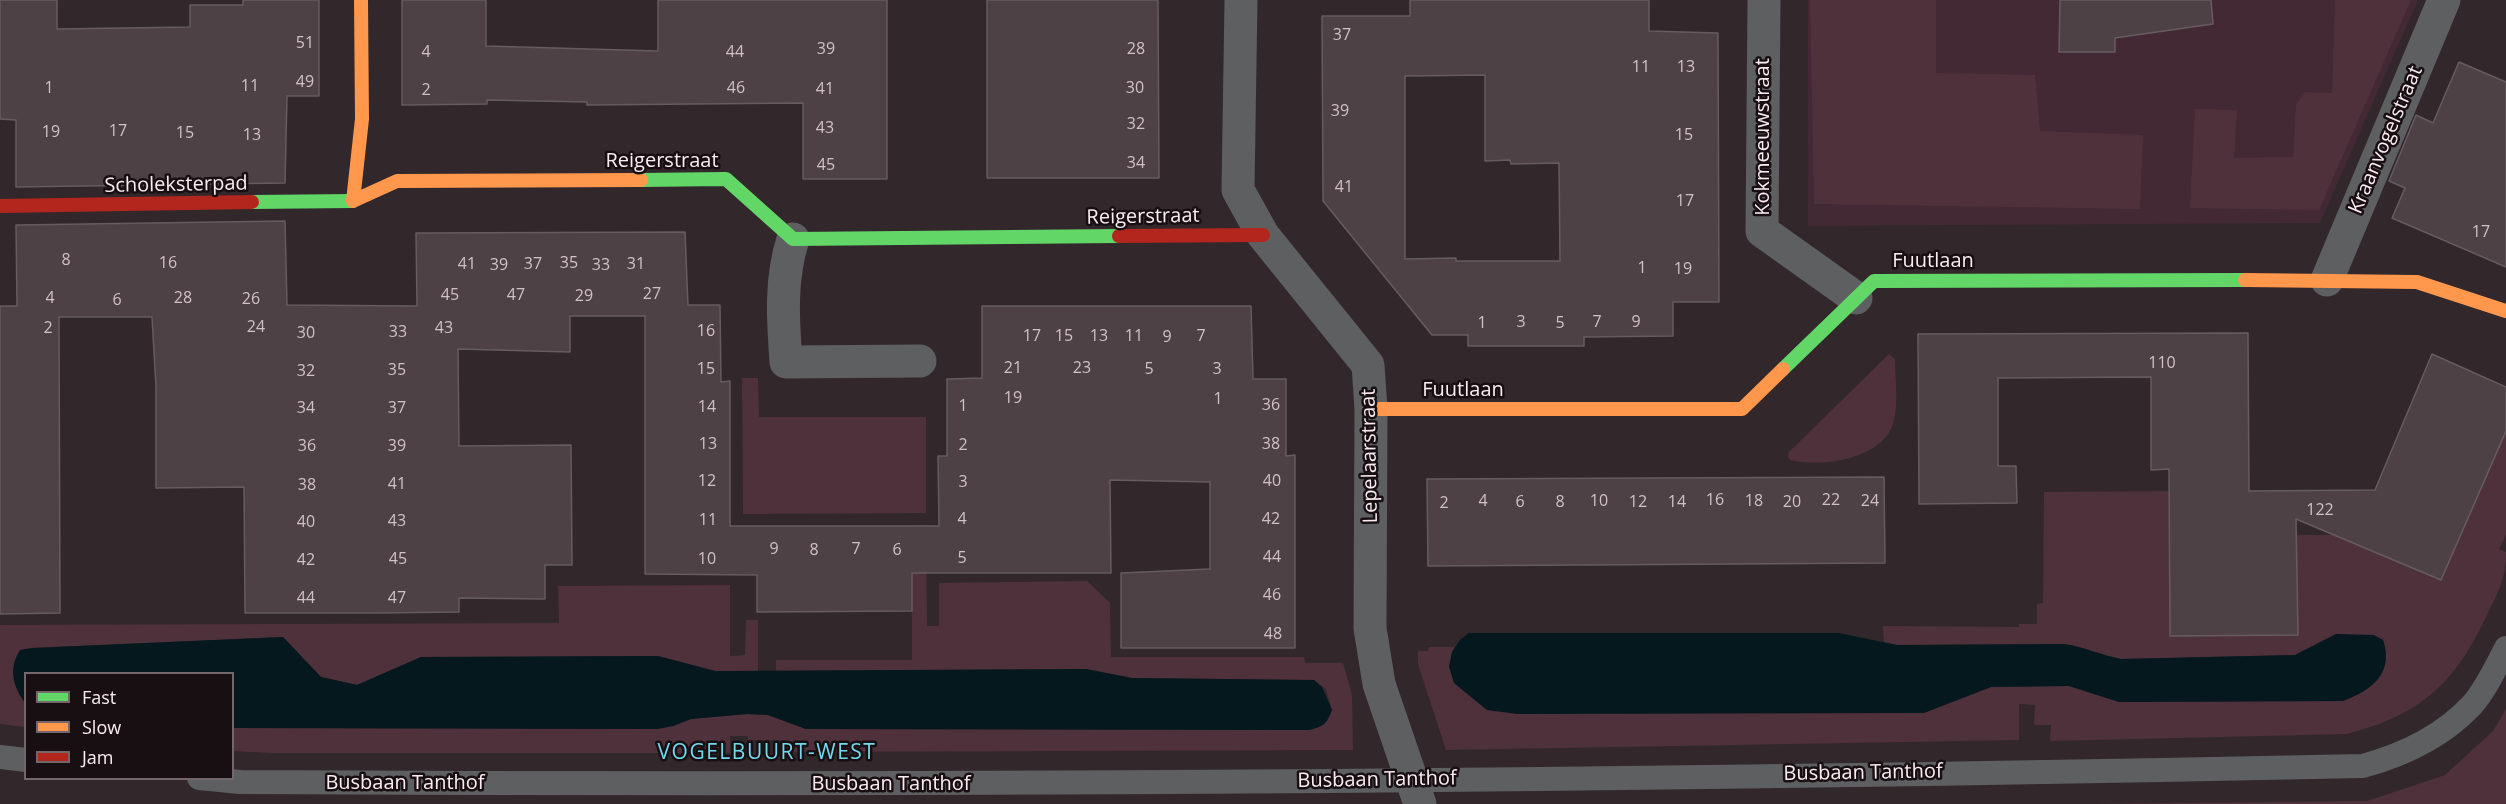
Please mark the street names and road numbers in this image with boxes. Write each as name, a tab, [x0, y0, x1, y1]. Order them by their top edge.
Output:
street label: Kokmeeuwstraat	[1751, 58, 1775, 216]
street label: Kraanvogelstraat	[2344, 62, 2428, 218]
street label: Reigerstraat	[605, 149, 719, 173]
street label: Scholeksterpad	[104, 172, 248, 198]
street label: Reigerstraat	[1086, 204, 1200, 230]
street label: Fuutlaan	[1892, 249, 1974, 273]
street label: Fuutlaan	[1422, 378, 1504, 402]
street label: Lepelaarstraat	[1357, 388, 1383, 524]
street label: Busbaan Tanthof	[1783, 760, 1943, 786]
street label: Busbaan Tanthof	[1297, 767, 1457, 793]
street label: Busbaan Tanthof	[325, 771, 485, 795]
street label: Busbaan Tanthof	[811, 772, 971, 796]

